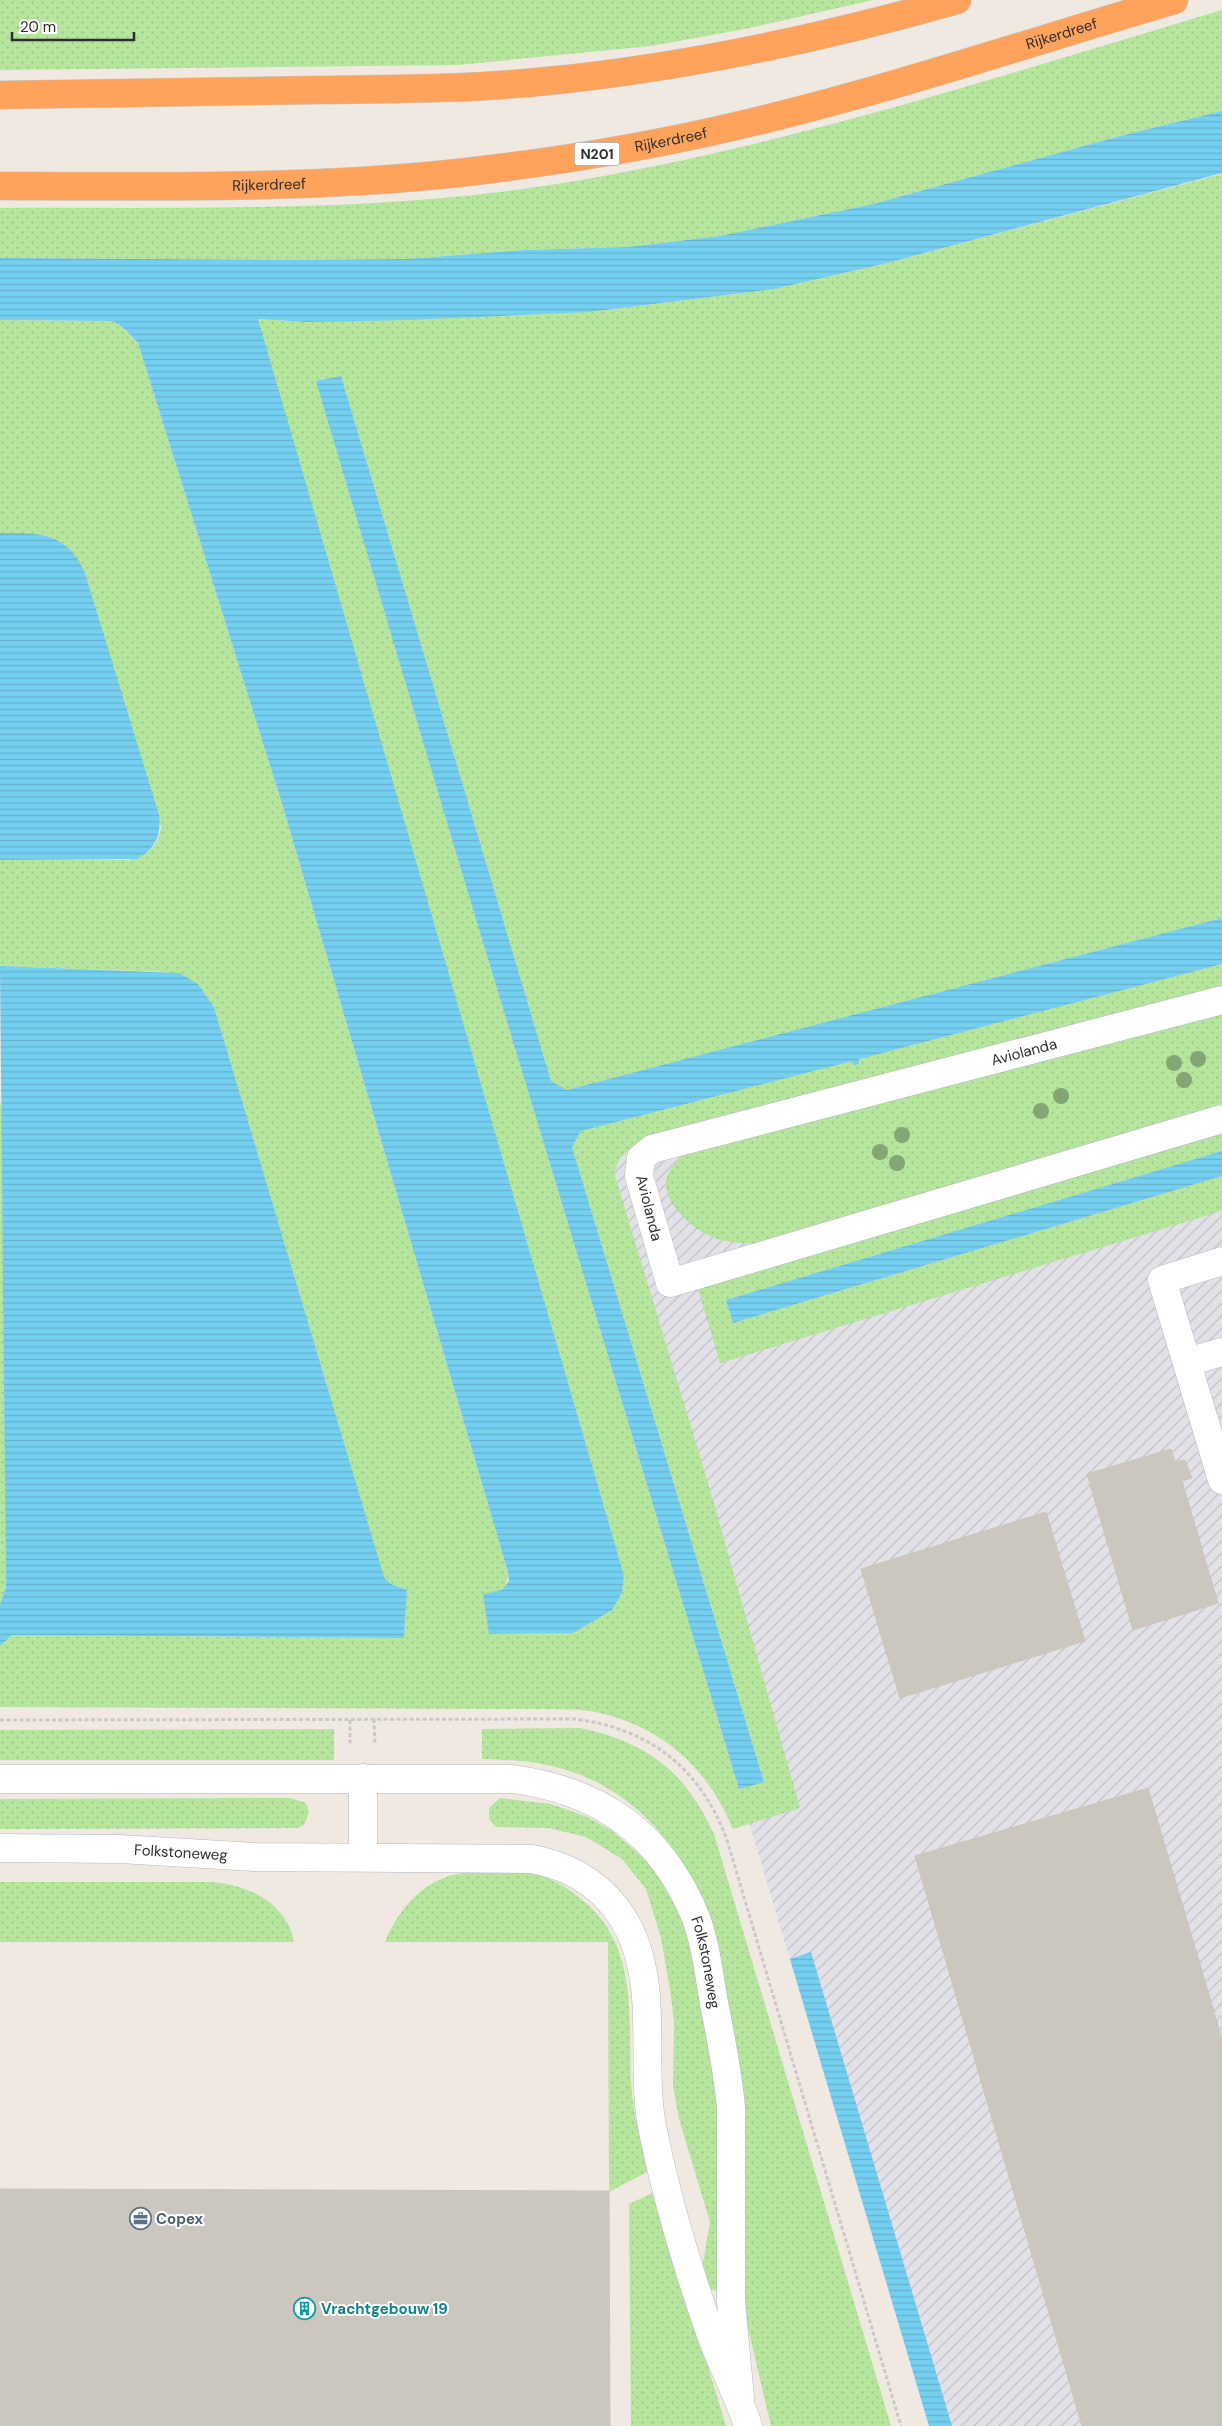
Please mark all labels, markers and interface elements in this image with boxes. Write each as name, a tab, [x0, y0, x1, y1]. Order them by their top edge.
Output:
scale bar	[12, 10, 135, 42]
street label: Rijkerdreef	[1023, 14, 1100, 54]
text: 20 m	[20, 17, 56, 37]
street label: Rijkerdreef	[633, 123, 709, 157]
road number: N201	[574, 142, 620, 166]
street label: Rijkerdreef	[232, 174, 306, 196]
street label: Aviolanda	[989, 1034, 1059, 1070]
street label: Aviolanda	[631, 1173, 667, 1243]
street label: Folkstoneweg	[133, 1840, 228, 1865]
street label: Folkstoneweg	[686, 1914, 725, 2010]
office icon: Copex	[128, 2207, 152, 2231]
place label: Copex	[156, 2209, 204, 2229]
building icon: Vrachtgebouw 19	[293, 2297, 317, 2321]
place label: Vrachtgebouw 19	[321, 2299, 448, 2319]

